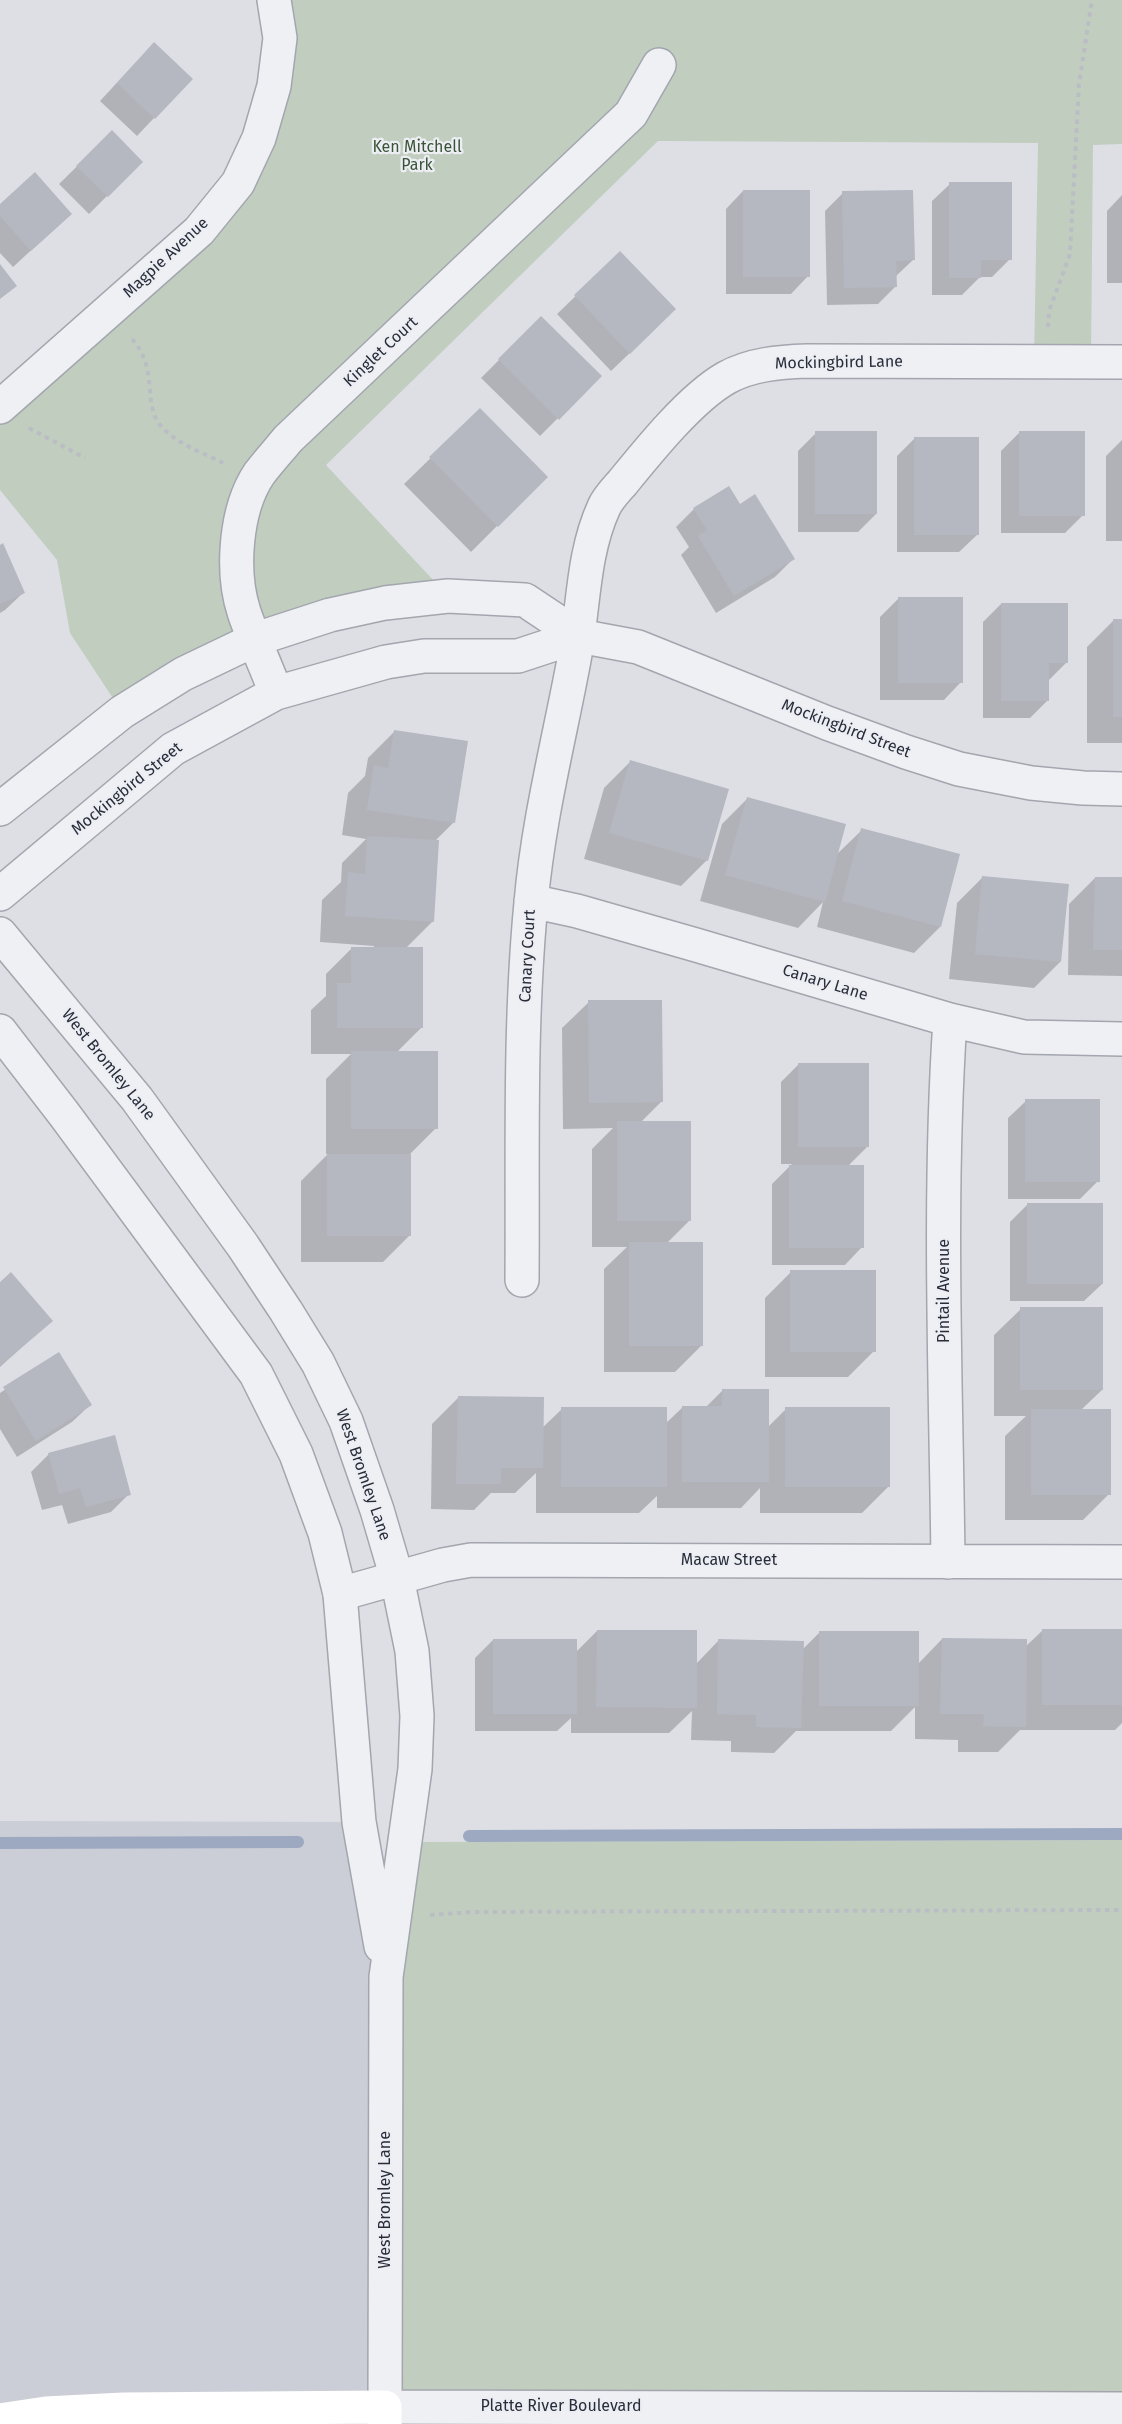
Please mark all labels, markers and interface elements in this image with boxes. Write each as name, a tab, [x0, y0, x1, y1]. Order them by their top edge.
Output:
park label: Ken Mitchell Park	[372, 138, 462, 176]
street label: Magpie Avenue	[119, 214, 213, 302]
street label: Kinglet Court	[340, 313, 422, 391]
street label: Mockingbird Lane	[775, 352, 903, 374]
street label: Mockingbird Street	[779, 696, 913, 762]
street label: Mockingbird Street	[68, 739, 186, 839]
street label: Canary Court	[516, 909, 540, 1003]
street label: Canary Lane	[780, 961, 870, 1005]
street label: West Bromley Lane	[57, 1005, 159, 1125]
street label: Pintail Avenue	[935, 1239, 955, 1343]
street label: West Bromley Lane	[332, 1407, 394, 1543]
street label: Macaw Street	[681, 1551, 777, 1571]
street label: West Bromley Lane	[376, 2131, 396, 2269]
street label: Platte River Boulevard	[480, 2397, 642, 2417]

